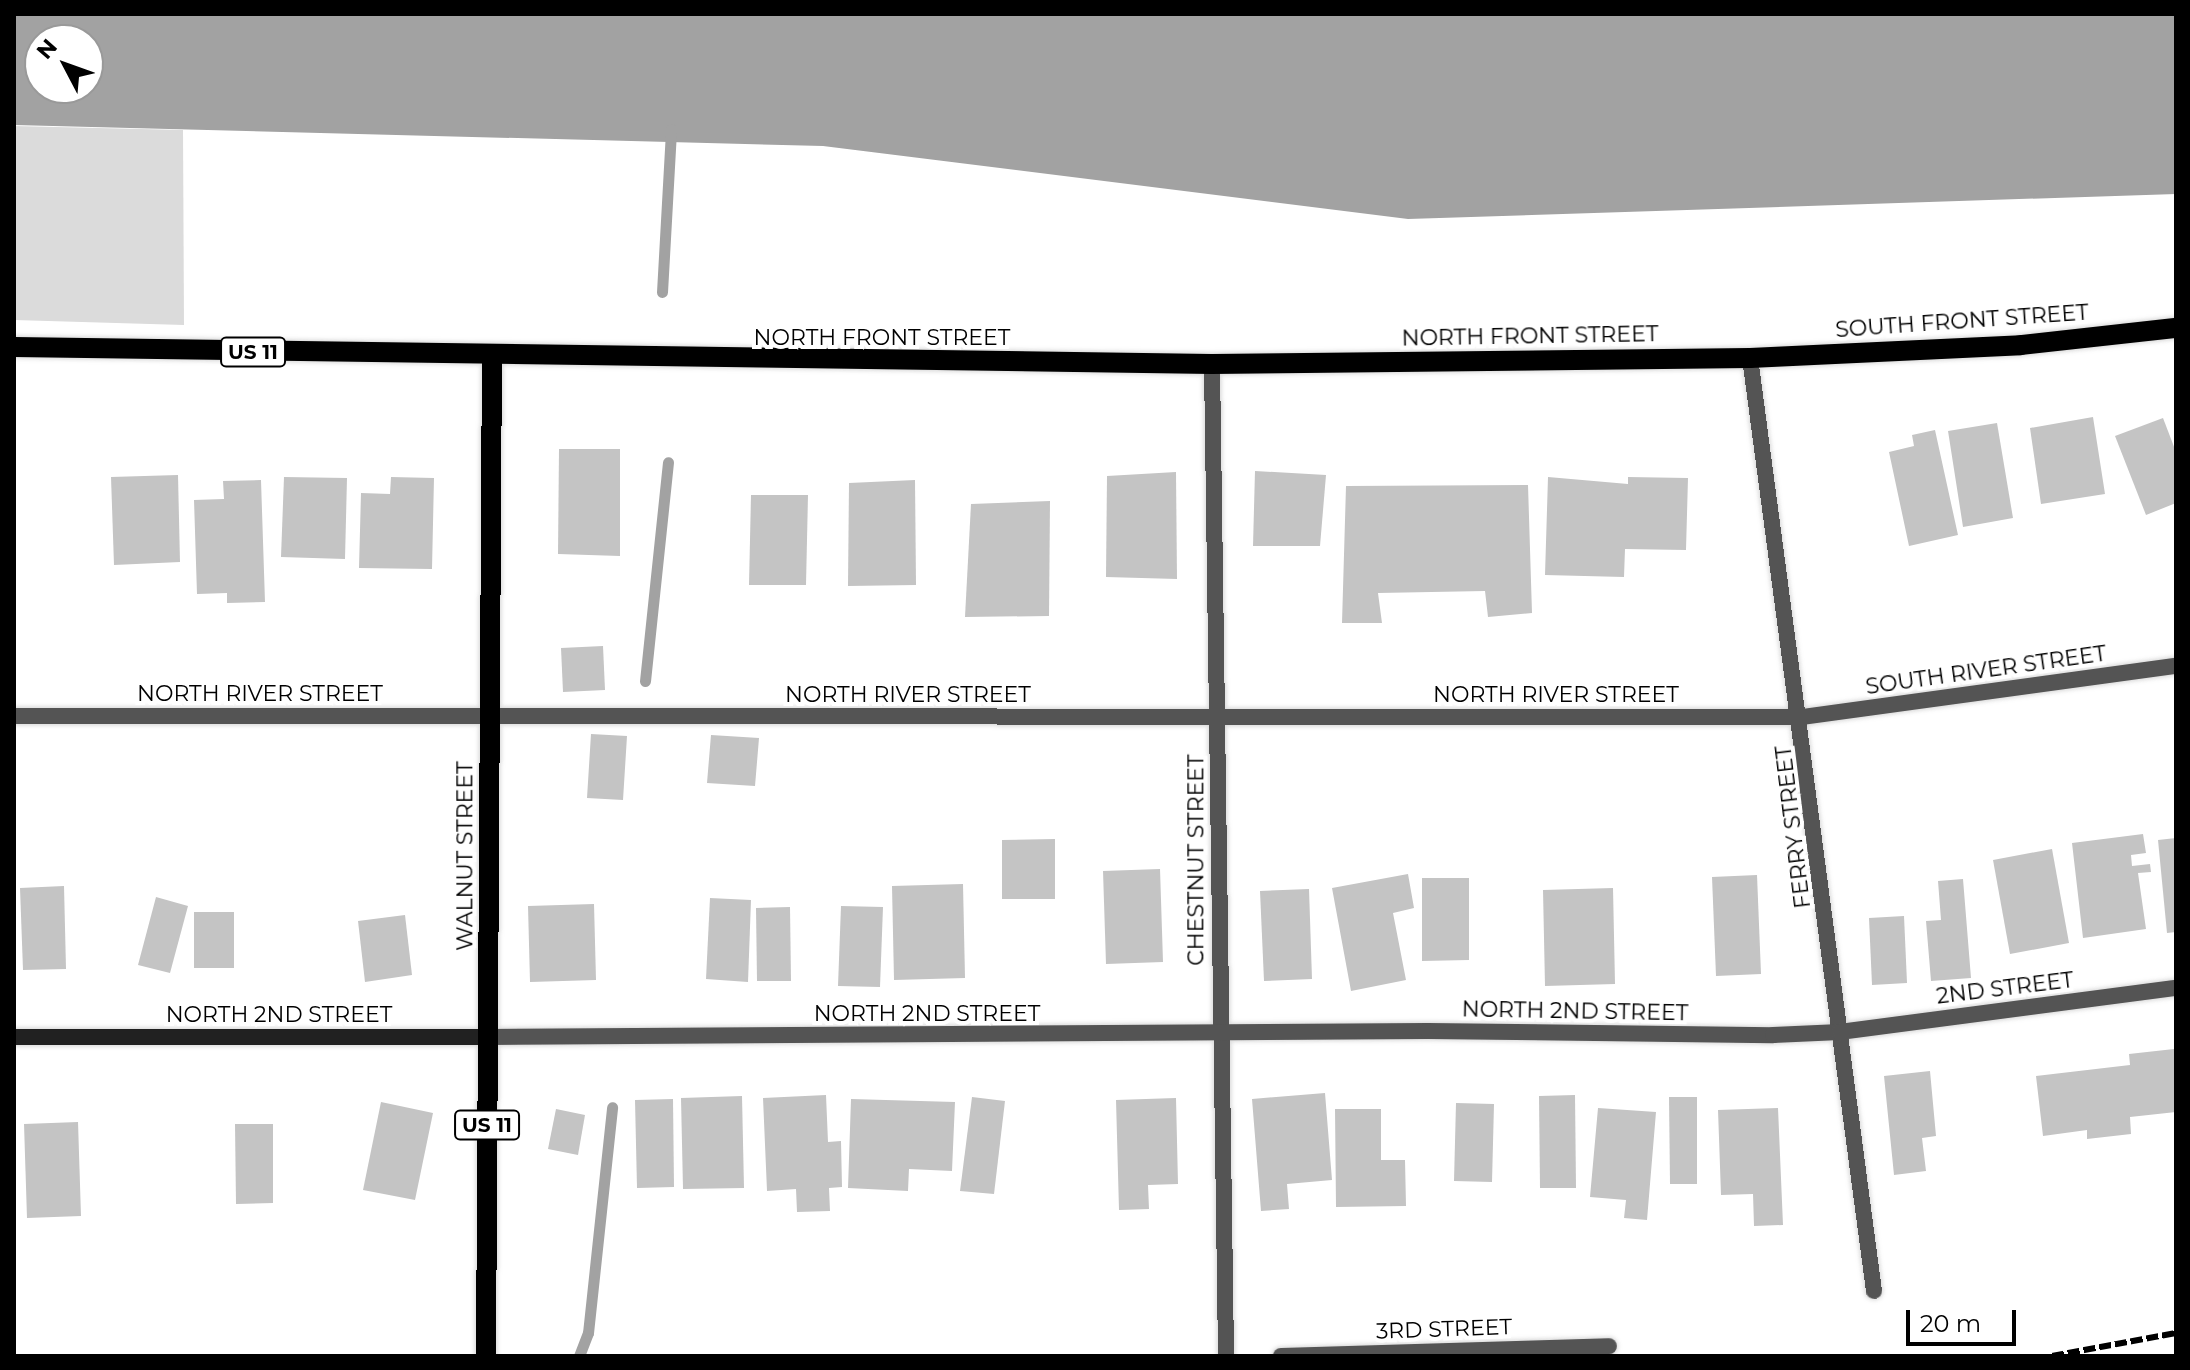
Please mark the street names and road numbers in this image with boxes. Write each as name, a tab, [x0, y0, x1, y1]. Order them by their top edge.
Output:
street label: SOUTH FRONT STREET	[1834, 299, 2090, 343]
street label: NORTH FRONT STREET	[1401, 321, 1659, 351]
street label: NORTH FRONT STREET	[754, 325, 1010, 351]
road number: US 11	[219, 336, 287, 368]
street label: SOUTH RIVER STREET	[1864, 640, 2108, 700]
street label: NORTH RIVER STREET	[137, 681, 383, 707]
street label: NORTH RIVER STREET	[785, 682, 1031, 708]
street label: NORTH RIVER STREET	[1433, 682, 1679, 708]
street label: FERRY STREET	[1770, 744, 1816, 910]
street label: CHESTNUT STREET	[1183, 754, 1209, 966]
street label: WALNUT STREET	[452, 761, 478, 951]
street label: 2ND STREET	[1935, 966, 2075, 1010]
street label: NORTH 2ND STREET	[1462, 996, 1688, 1026]
street label: NORTH 2ND STREET	[814, 1001, 1040, 1027]
street label: NORTH 2ND STREET	[166, 1002, 392, 1028]
road number: US 11	[453, 1109, 521, 1141]
street label: 3RD STREET	[1376, 1313, 1512, 1345]

